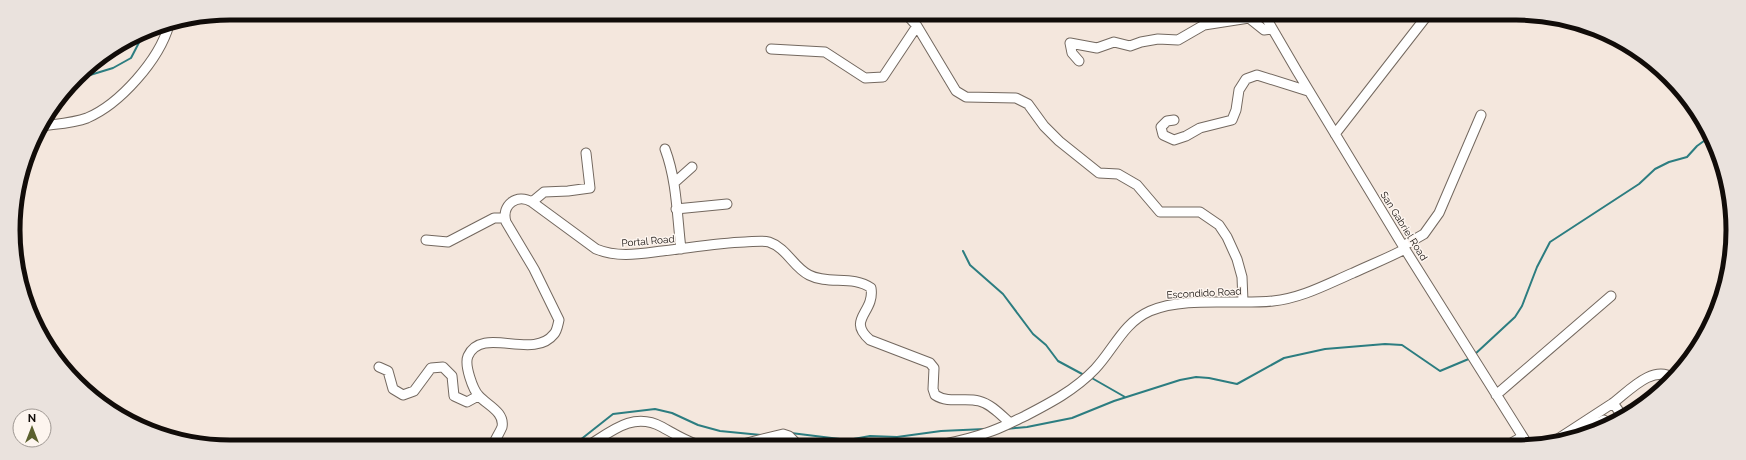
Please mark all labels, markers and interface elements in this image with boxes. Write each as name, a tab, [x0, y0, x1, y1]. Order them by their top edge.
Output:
street label: San Gabriel Road	[1378, 190, 1430, 262]
street label: Portal Road	[621, 233, 675, 249]
street label: Escondido Road	[1166, 286, 1242, 300]
north arrow	[12, 408, 52, 448]
text: N	[28, 412, 36, 425]

